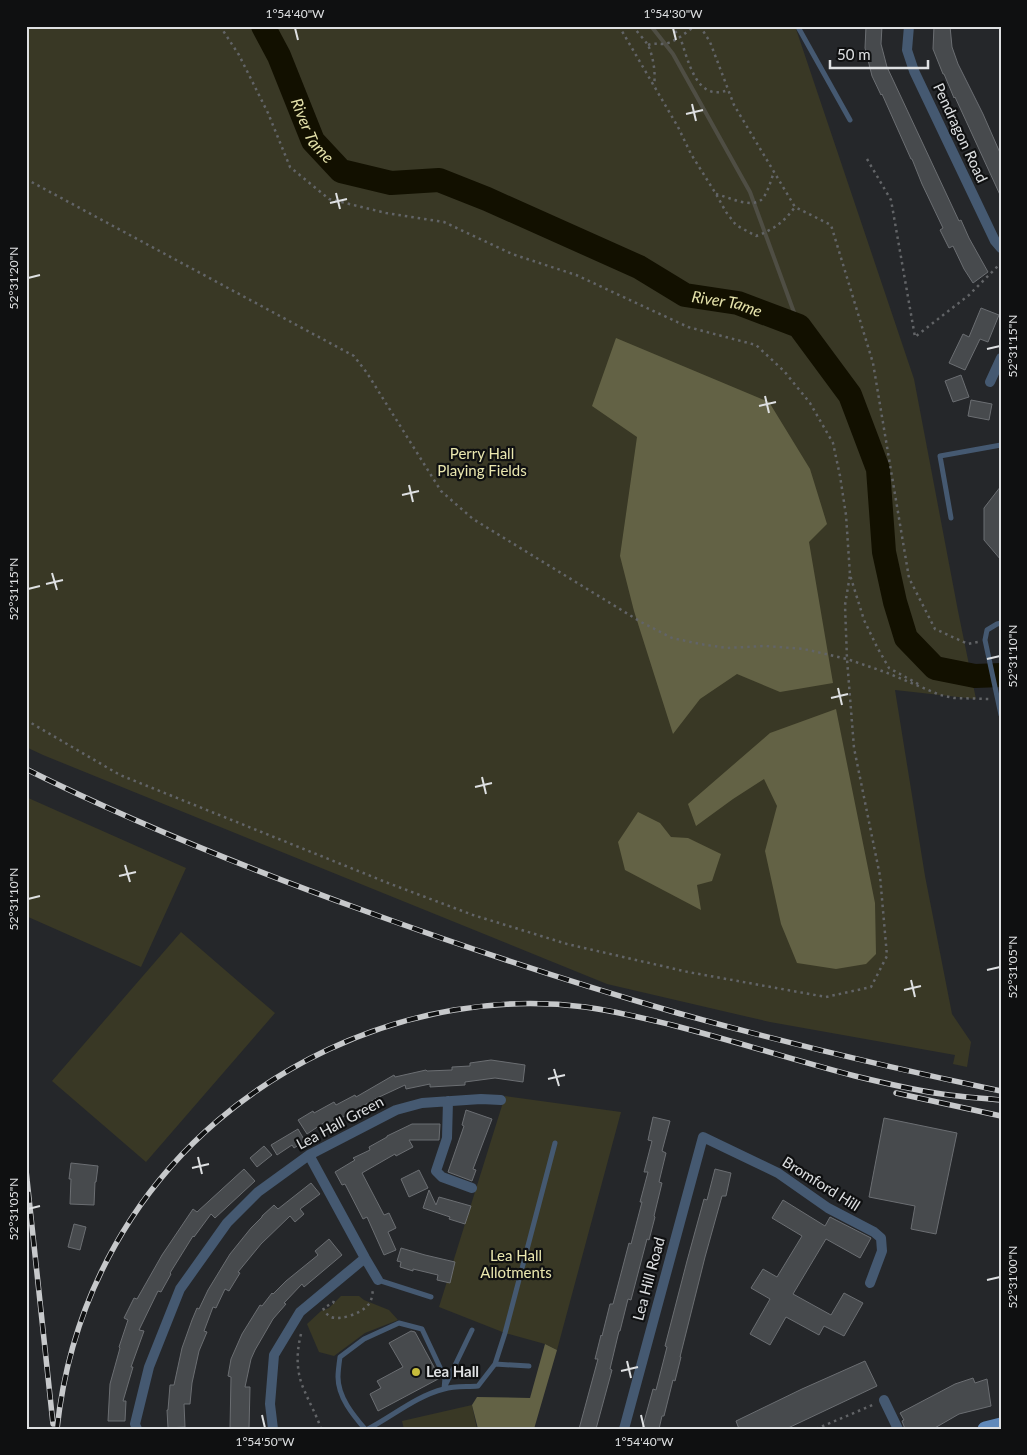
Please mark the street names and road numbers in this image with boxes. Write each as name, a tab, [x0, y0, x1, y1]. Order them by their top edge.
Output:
street label: Pendragon Road	[930, 80, 992, 185]
street label: Lea Hall Green	[293, 1092, 386, 1153]
street label: Bromford Hill	[779, 1152, 864, 1214]
street label: Lea Hill Road	[628, 1235, 668, 1322]

